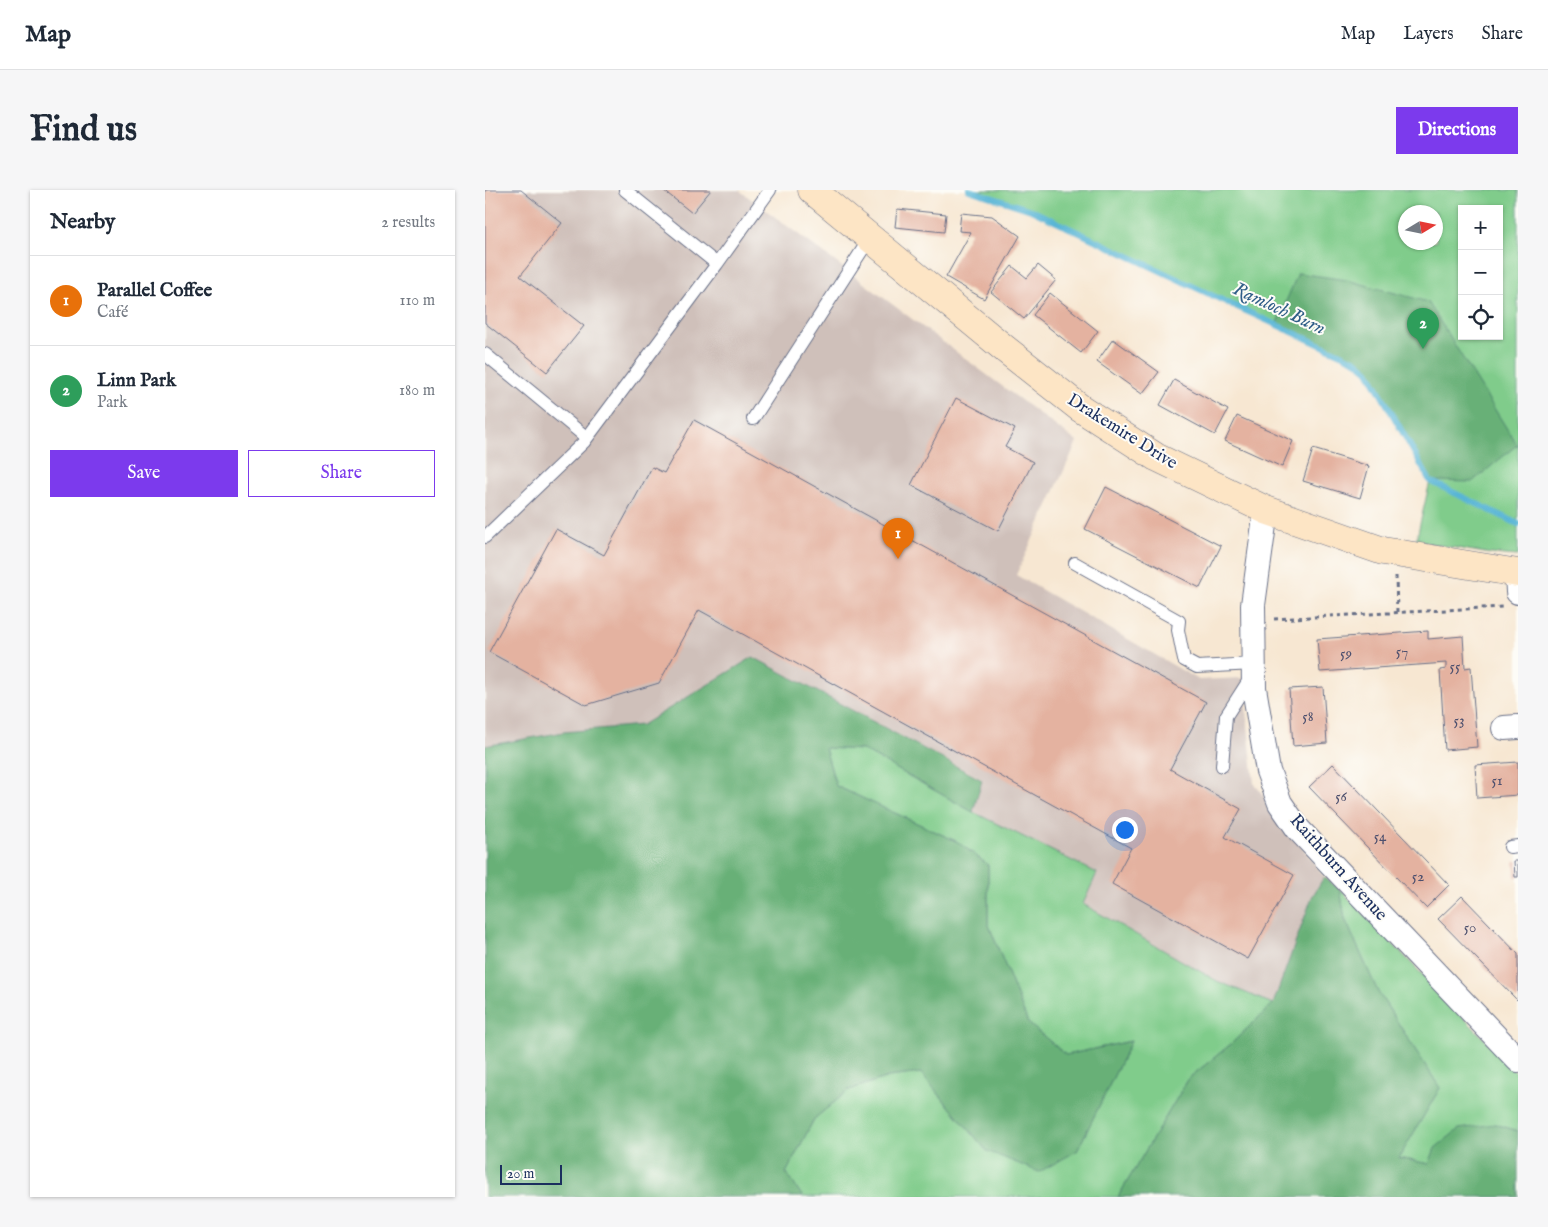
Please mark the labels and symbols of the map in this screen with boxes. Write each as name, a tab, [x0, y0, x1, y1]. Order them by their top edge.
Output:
north arrow	[1398, 205, 1443, 250]
water label: Ramloch Burn	[1229, 277, 1329, 341]
pin: 2	[1407, 308, 1439, 349]
street label: Drakemire Drive	[1062, 389, 1182, 475]
pin: 1	[882, 518, 914, 559]
house number: 57	[1396, 642, 1408, 661]
house number: 59	[1340, 644, 1352, 663]
house number: 55	[1450, 657, 1461, 676]
house number: 58	[1302, 707, 1314, 726]
house number: 53	[1453, 711, 1465, 730]
house number: 51	[1491, 771, 1503, 790]
house number: 56	[1335, 787, 1348, 806]
street label: Raithburn Avenue	[1284, 810, 1392, 926]
your location	[1112, 817, 1138, 843]
house number: 54	[1374, 827, 1387, 846]
house number: 52	[1412, 867, 1424, 886]
house number: 50	[1464, 918, 1476, 937]
scale bar	[500, 1162, 563, 1185]

